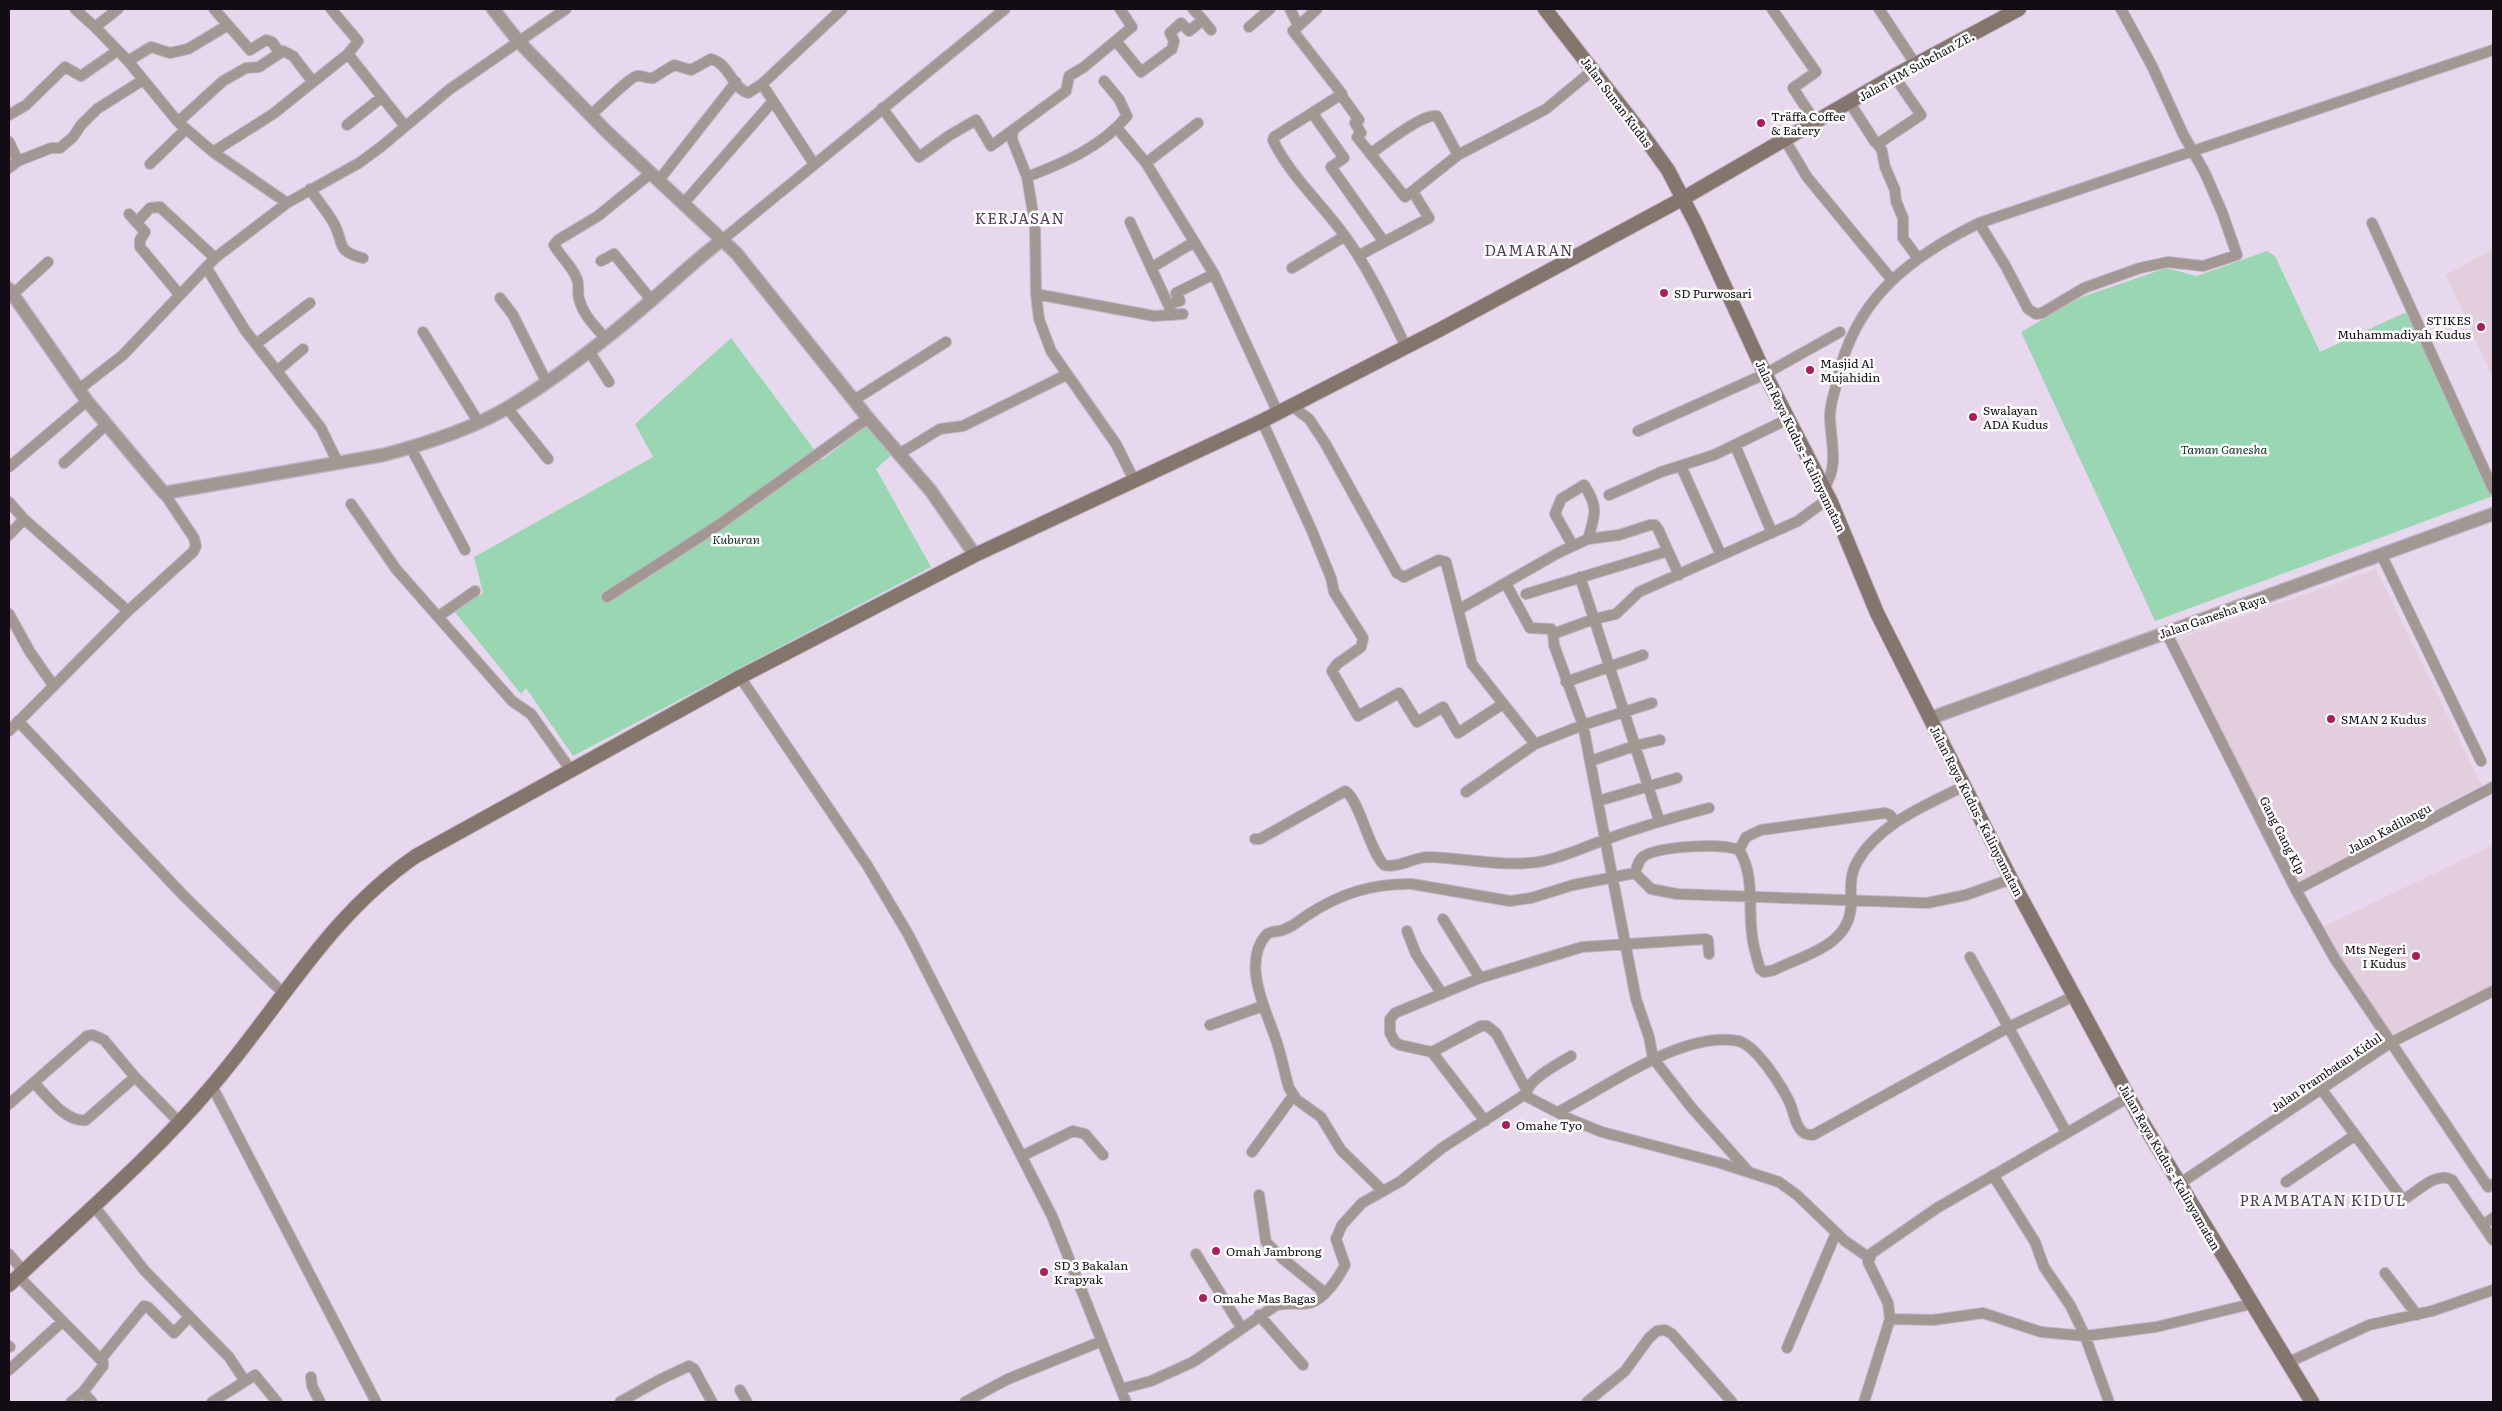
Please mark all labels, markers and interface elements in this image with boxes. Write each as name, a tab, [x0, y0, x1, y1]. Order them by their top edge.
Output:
street label: Jalan HM Subchan ZE.	[1855, 27, 1977, 105]
street label: Jalan Sunan Kudus	[1577, 53, 1657, 151]
place label: Träffa Coffee & Eatery	[1771, 107, 1845, 139]
marker: Träffa Coffee & Eatery	[1755, 117, 1767, 129]
district label: KERJASAN	[975, 206, 1065, 229]
district label: DAMARAN	[1484, 238, 1574, 261]
place label: SD Purwosari	[1674, 284, 1752, 302]
marker: SD Purwosari	[1658, 287, 1670, 299]
place label: STIKES Muhammadiyah Kudus	[2337, 311, 2472, 343]
marker: STIKES Muhammadiyah Kudus	[2475, 321, 2487, 333]
place label: Masjid Al Mujahidin	[1820, 354, 1880, 386]
street label: Jalan Raya Kudus - Kalinyamatan	[1751, 357, 1851, 535]
marker: Masjid Al Mujahidin	[1804, 364, 1816, 376]
place label: Swalayan ADA Kudus	[1983, 401, 2049, 433]
marker: Swalayan ADA Kudus	[1967, 411, 1979, 423]
park label: Taman Ganesha	[2181, 440, 2267, 458]
park label: Kuburan	[712, 530, 760, 548]
street label: Jalan Ganesha Raya	[2156, 589, 2269, 643]
place label: SMAN 2 Kudus	[2341, 710, 2427, 728]
marker: SMAN 2 Kudus	[2325, 713, 2337, 725]
street label: Jalan Raya Kudus - Kalinyamatan	[1926, 723, 2028, 899]
street label: Gang Gang Klp	[2256, 793, 2310, 877]
street label: Jalan Kadilangu	[2344, 798, 2434, 858]
place label: Mts Negeri I Kudus	[2344, 940, 2407, 972]
marker: Mts Negeri I Kudus	[2410, 950, 2422, 962]
street label: Jalan Prambatan Kidul	[2267, 1028, 2385, 1116]
street label: Jalan Raya Kudus - Kalinyamatan	[2115, 1081, 2225, 1253]
place label: Omahe Tyo	[1516, 1116, 1582, 1134]
marker: Omahe Tyo	[1500, 1119, 1512, 1131]
district label: PRAMBATAN KIDUL	[2240, 1188, 2406, 1211]
place label: Omah Jambrong	[1226, 1242, 1322, 1260]
marker: Omah Jambrong	[1210, 1245, 1222, 1257]
place label: SD 3 Bakalan Krapyak	[1054, 1256, 1128, 1288]
marker: SD 3 Bakalan Krapyak	[1038, 1266, 1050, 1278]
place label: Omahe Mas Bagas	[1213, 1289, 1316, 1307]
marker: Omahe Mas Bagas	[1197, 1292, 1209, 1304]

